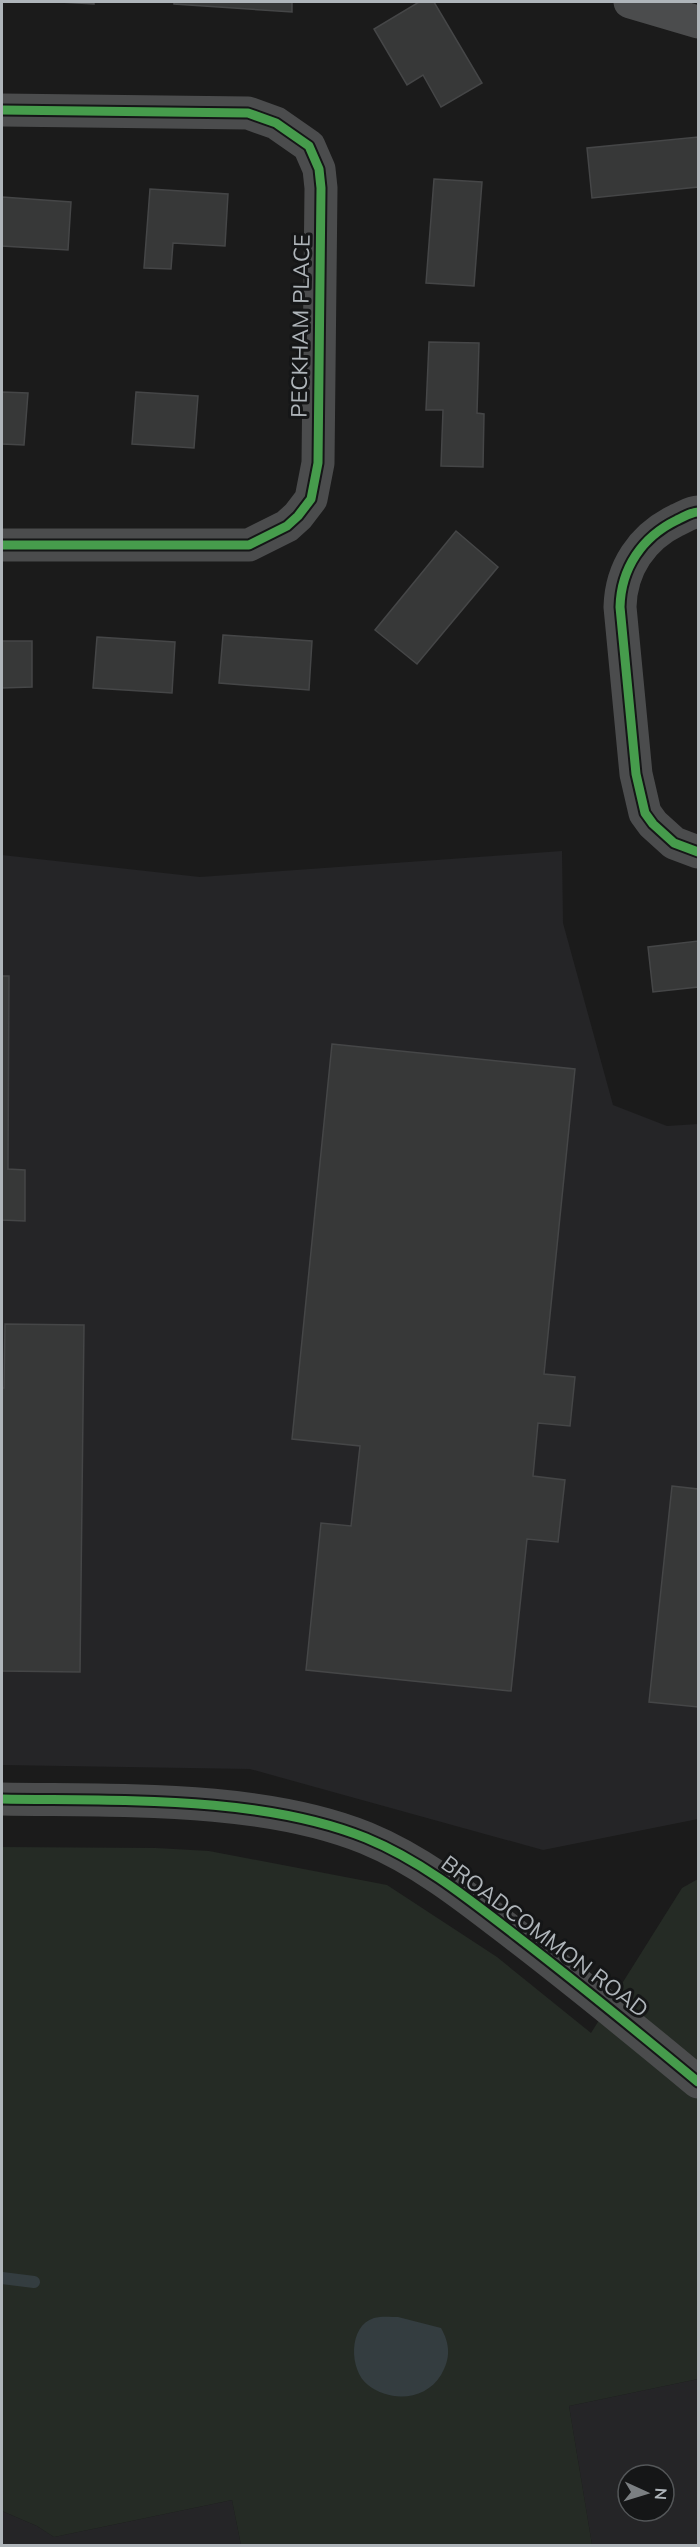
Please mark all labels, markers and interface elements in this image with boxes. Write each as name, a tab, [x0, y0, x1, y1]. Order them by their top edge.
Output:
street label: PECKHAM PLACE	[284, 234, 316, 418]
street label: BROADCOMMON ROAD	[436, 1849, 654, 2023]
north arrow	[616, 2463, 676, 2523]
text: N	[651, 2487, 671, 2501]

